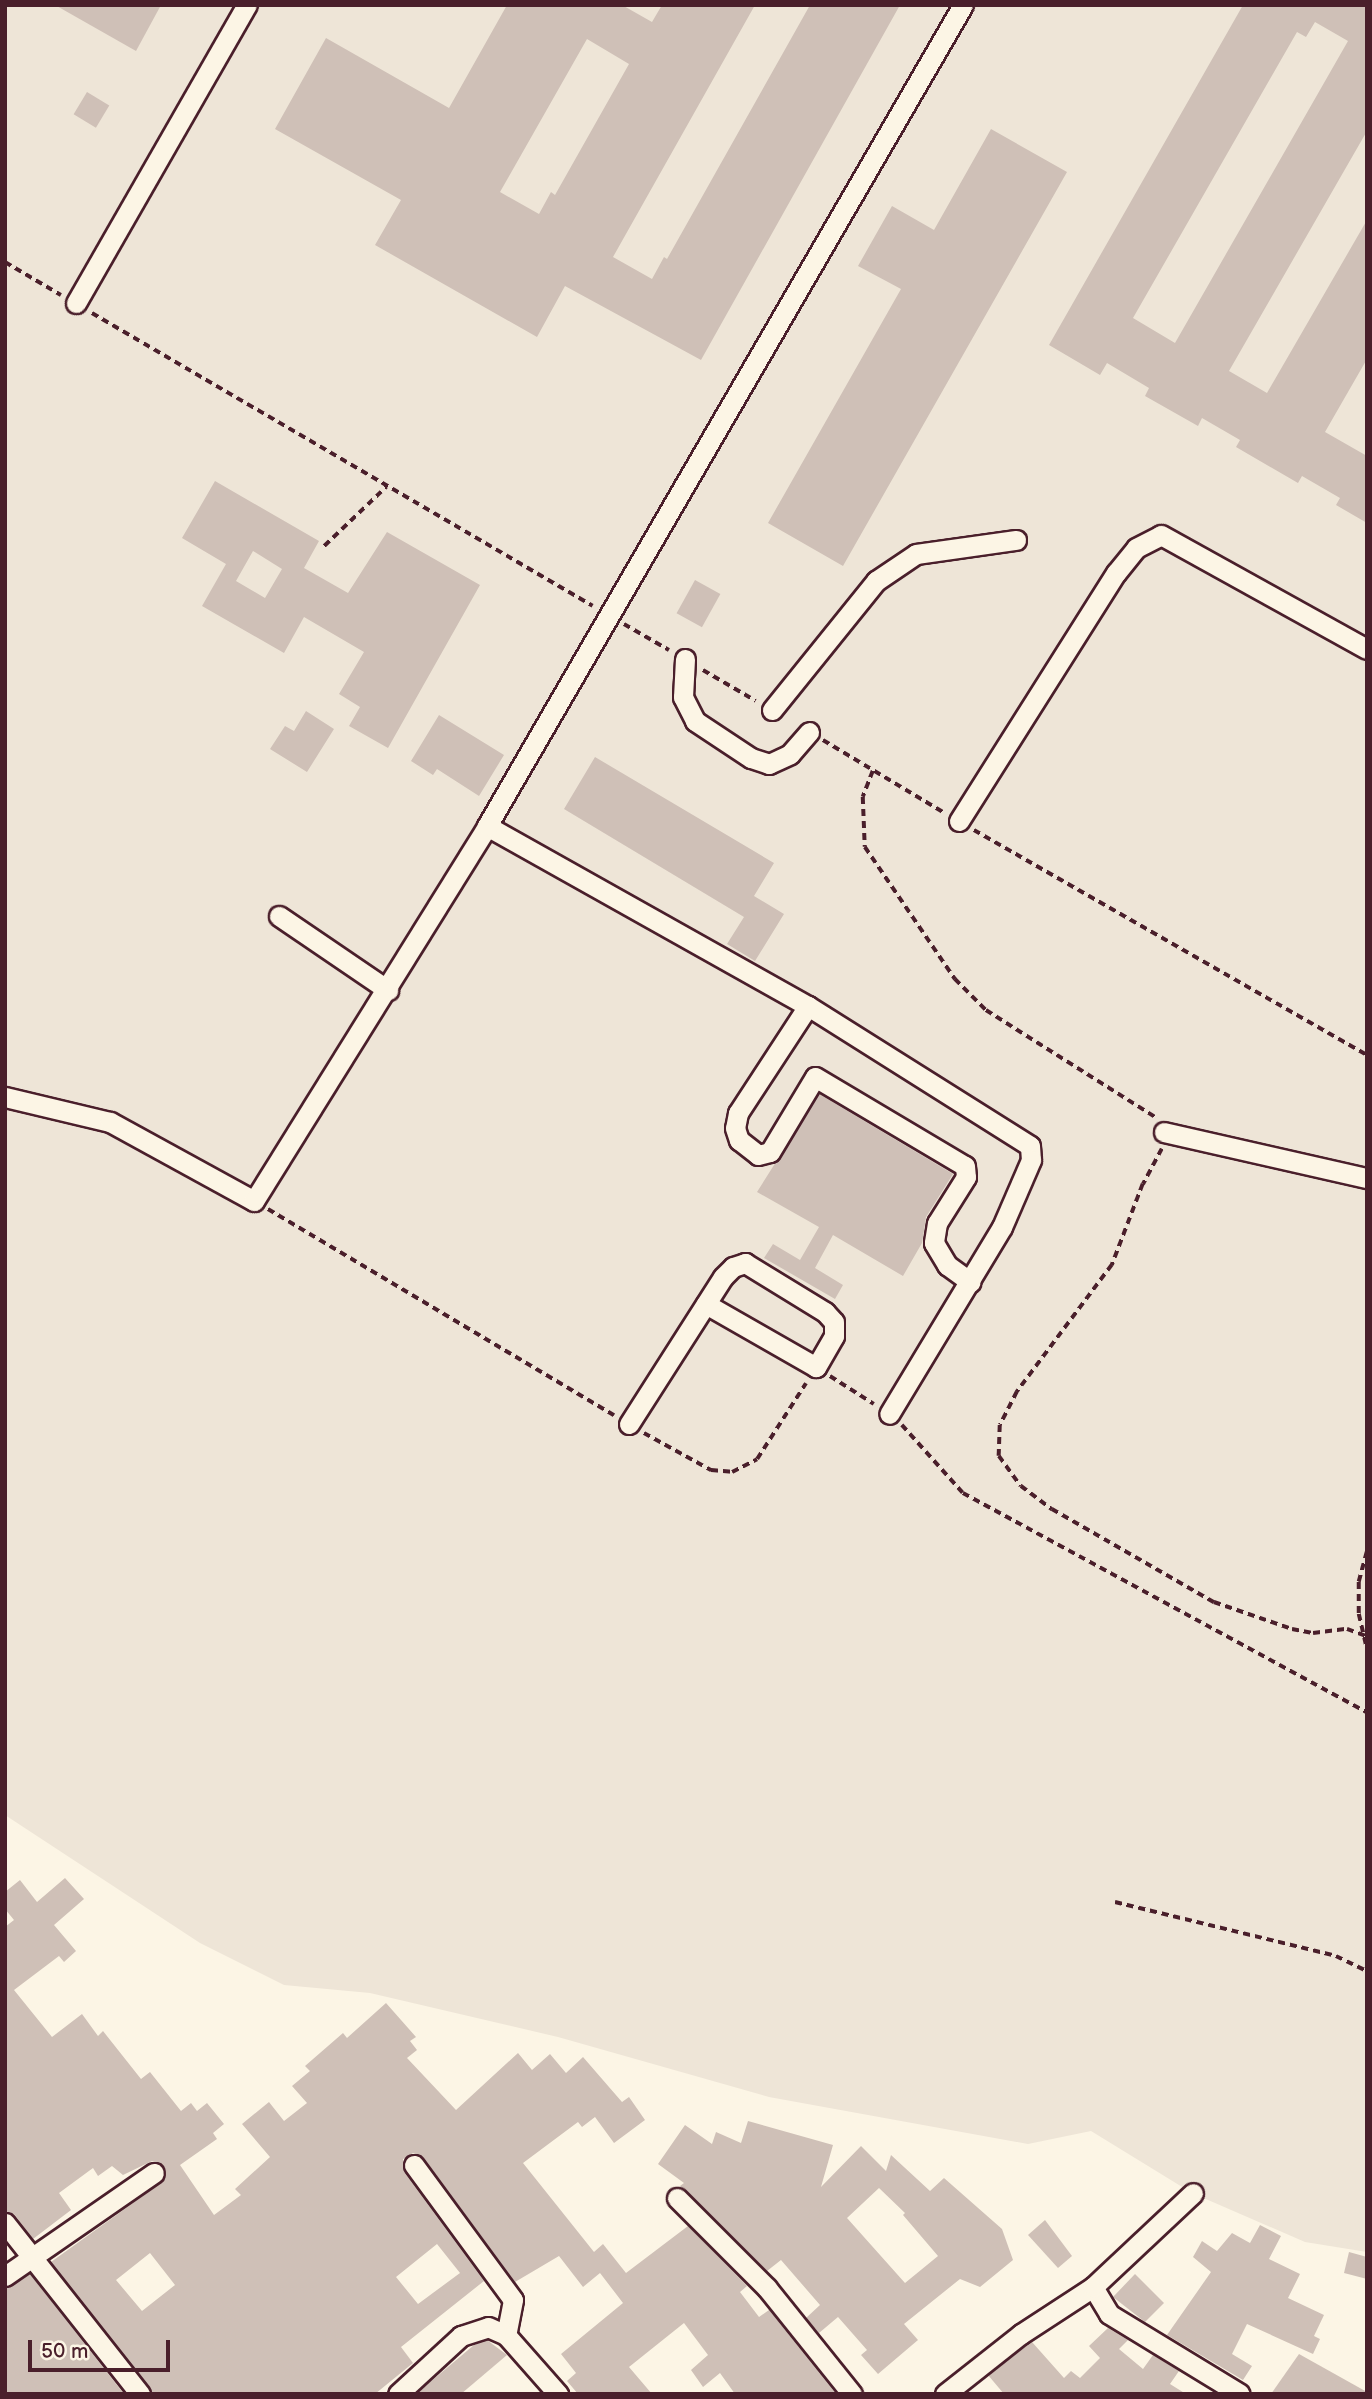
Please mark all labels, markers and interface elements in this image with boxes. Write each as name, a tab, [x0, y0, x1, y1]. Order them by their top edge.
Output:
scale bar	[32, 2326, 173, 2370]
text: 50 m	[41, 2339, 88, 2364]

